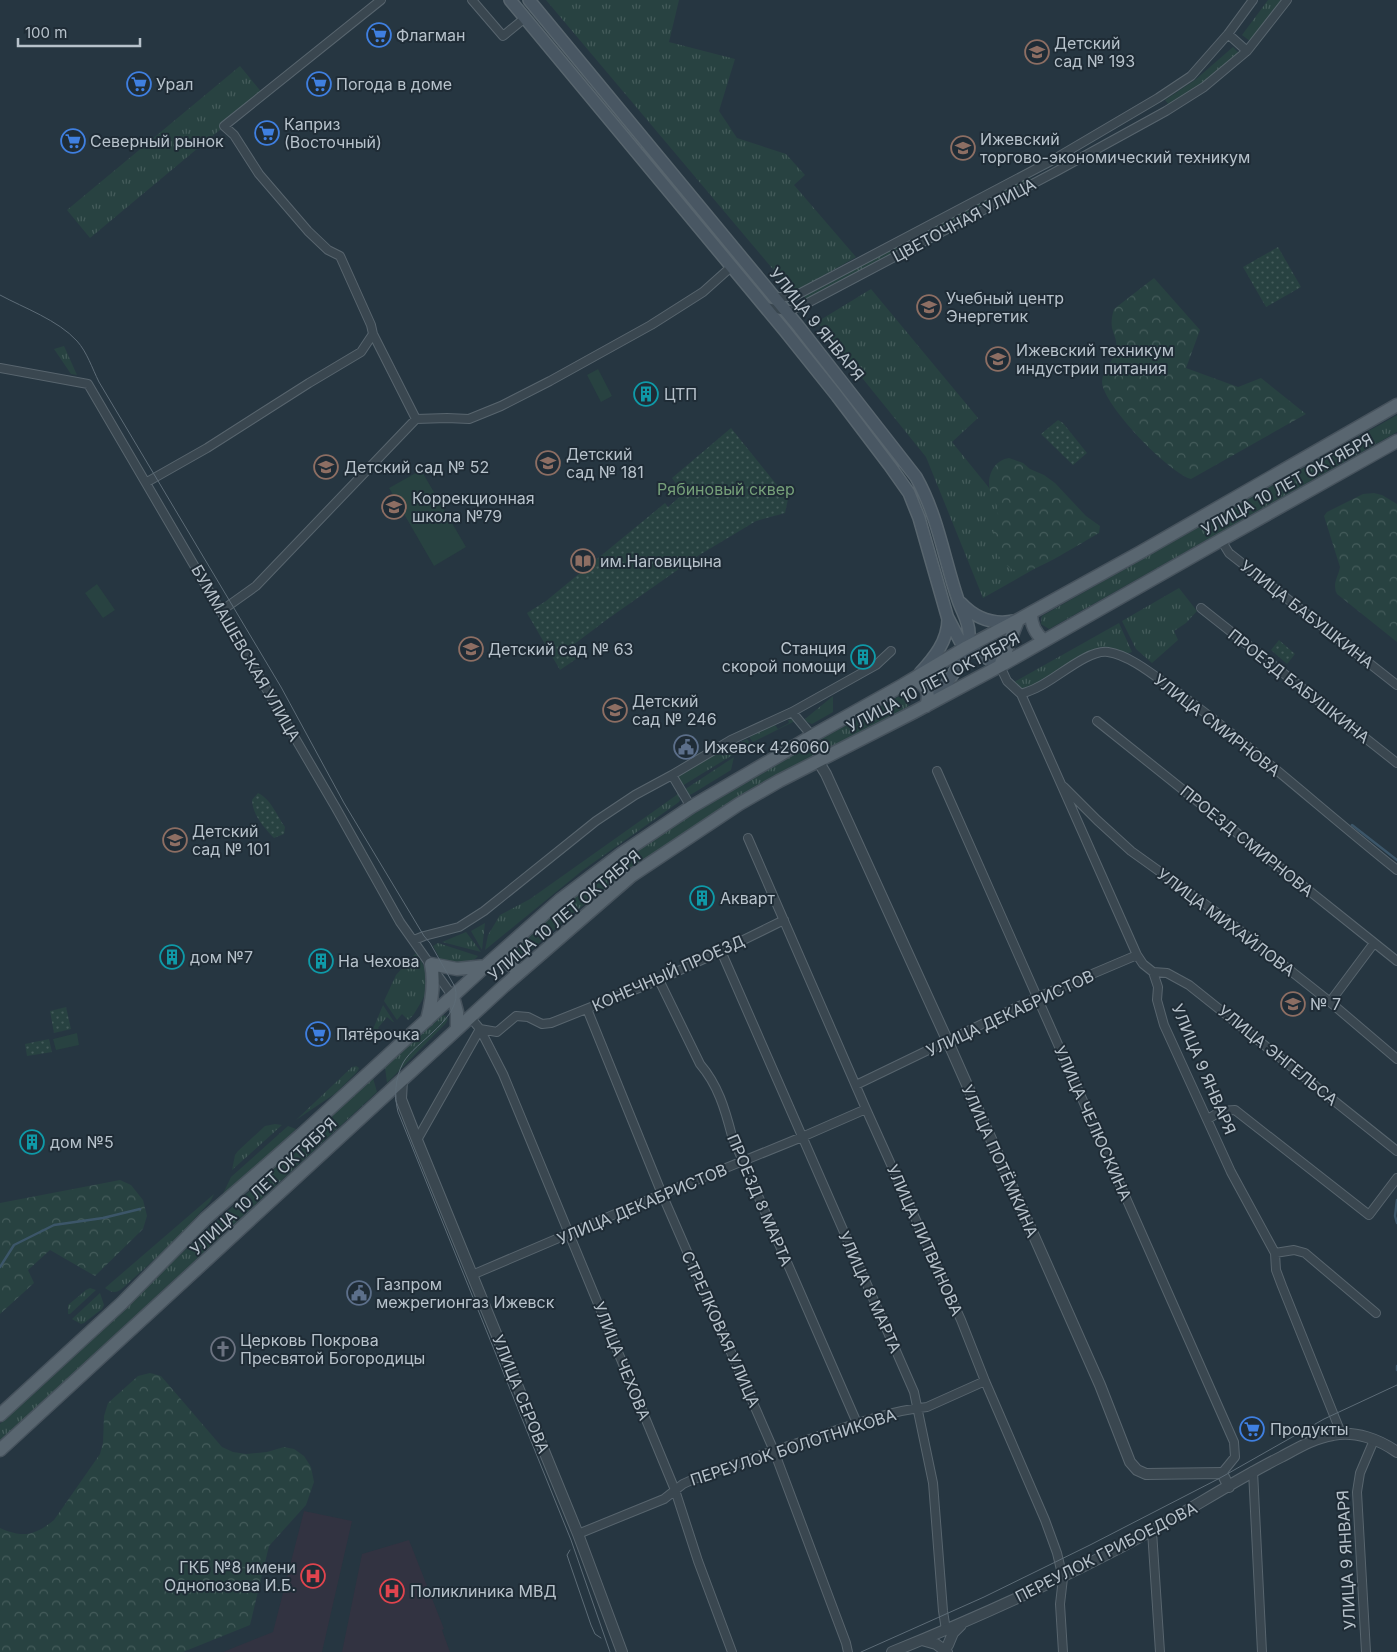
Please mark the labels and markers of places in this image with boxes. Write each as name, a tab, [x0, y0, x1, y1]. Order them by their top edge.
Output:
supermarket icon: Флагман	[366, 22, 392, 48]
place label: Флагман	[396, 25, 465, 45]
place label: Детский сад № 193	[1054, 33, 1135, 71]
school or university icon: Детский сад № 193	[1024, 39, 1050, 65]
supermarket icon: Урал	[126, 71, 152, 97]
supermarket icon: Погода в доме	[306, 71, 332, 97]
place label: Урал	[156, 74, 194, 94]
place label: Погода в доме	[336, 74, 452, 94]
place label: Каприз (Восточный)	[284, 114, 382, 152]
supermarket icon: Каприз (Восточный)	[254, 120, 280, 146]
supermarket icon: Северный рынок	[60, 128, 86, 154]
place label: Ижевский торгово-экономический техникум	[980, 129, 1250, 167]
place label: Северный рынок	[90, 131, 224, 151]
school or university icon: Ижевский торгово-экономический техникум	[950, 135, 976, 161]
place label: Учебный центр Энергетик	[946, 288, 1064, 326]
school or university icon: Учебный центр Энергетик	[916, 294, 942, 320]
place label: Ижевский техникум индустрии питания	[1016, 340, 1174, 378]
school or university icon: Ижевский техникум индустрии питания	[985, 346, 1011, 372]
building icon: ЦТП	[633, 381, 659, 407]
place label: ЦТП	[664, 384, 697, 404]
place label: Детский сад № 181	[566, 444, 644, 482]
school or university icon: Детский сад № 181	[535, 450, 561, 476]
school or university icon: Детский сад № 52	[313, 454, 339, 480]
place label: Детский сад № 52	[344, 457, 489, 477]
place label: Коррекционная школа №79	[412, 488, 535, 526]
school or university icon: Коррекционная школа №79	[381, 494, 407, 520]
library icon: им.Наговицына	[570, 548, 596, 574]
place label: им.Наговицына	[600, 551, 722, 571]
school or university icon: Детский сад № 63	[458, 636, 484, 662]
place label: Станция скорой помощи	[722, 638, 846, 676]
place label: Детский сад № 63	[488, 639, 633, 659]
building icon: Станция скорой помощи	[850, 644, 876, 670]
place label: Детский сад № 246	[632, 691, 717, 729]
school or university icon: Детский сад № 246	[602, 697, 628, 723]
public building icon: Ижевск 426060	[673, 734, 699, 760]
place label: Ижевск 426060	[704, 737, 829, 757]
place label: Детский сад № 101	[192, 821, 270, 859]
school or university icon: Детский сад № 101	[162, 827, 188, 853]
building icon: Акварт	[689, 885, 715, 911]
place label: Акварт	[720, 888, 776, 908]
building icon: дом №7	[159, 944, 185, 970]
place label: дом №7	[190, 947, 253, 967]
building icon: На Чехова	[308, 948, 334, 974]
place label: На Чехова	[338, 951, 420, 971]
school or university icon: № 7	[1280, 991, 1306, 1017]
place label: № 7	[1310, 994, 1341, 1014]
supermarket icon: Пятёрочка	[305, 1021, 331, 1047]
place label: Пятёрочка	[336, 1024, 420, 1044]
building icon: дом №5	[19, 1129, 45, 1155]
place label: дом №5	[50, 1132, 114, 1152]
place label: Газпром межрегионгаз Ижевск	[376, 1274, 555, 1312]
public building icon: Газпром межрегионгаз Ижевск	[346, 1280, 372, 1306]
place label: Церковь Покрова Пресвятой Богородицы	[240, 1330, 425, 1368]
church icon: Церковь Покрова Пресвятой Богородицы	[210, 1336, 236, 1362]
supermarket icon: Продукты	[1239, 1416, 1265, 1442]
place label: Продукты	[1270, 1419, 1348, 1439]
place label: ГКБ №8 имени Однопозова И.Б.	[164, 1557, 296, 1595]
hospital icon: ГКБ №8 имени Однопозова И.Б.	[300, 1563, 326, 1589]
hospital icon: Поликлиника МВД	[379, 1578, 405, 1604]
place label: Поликлиника МВД	[410, 1581, 557, 1601]

